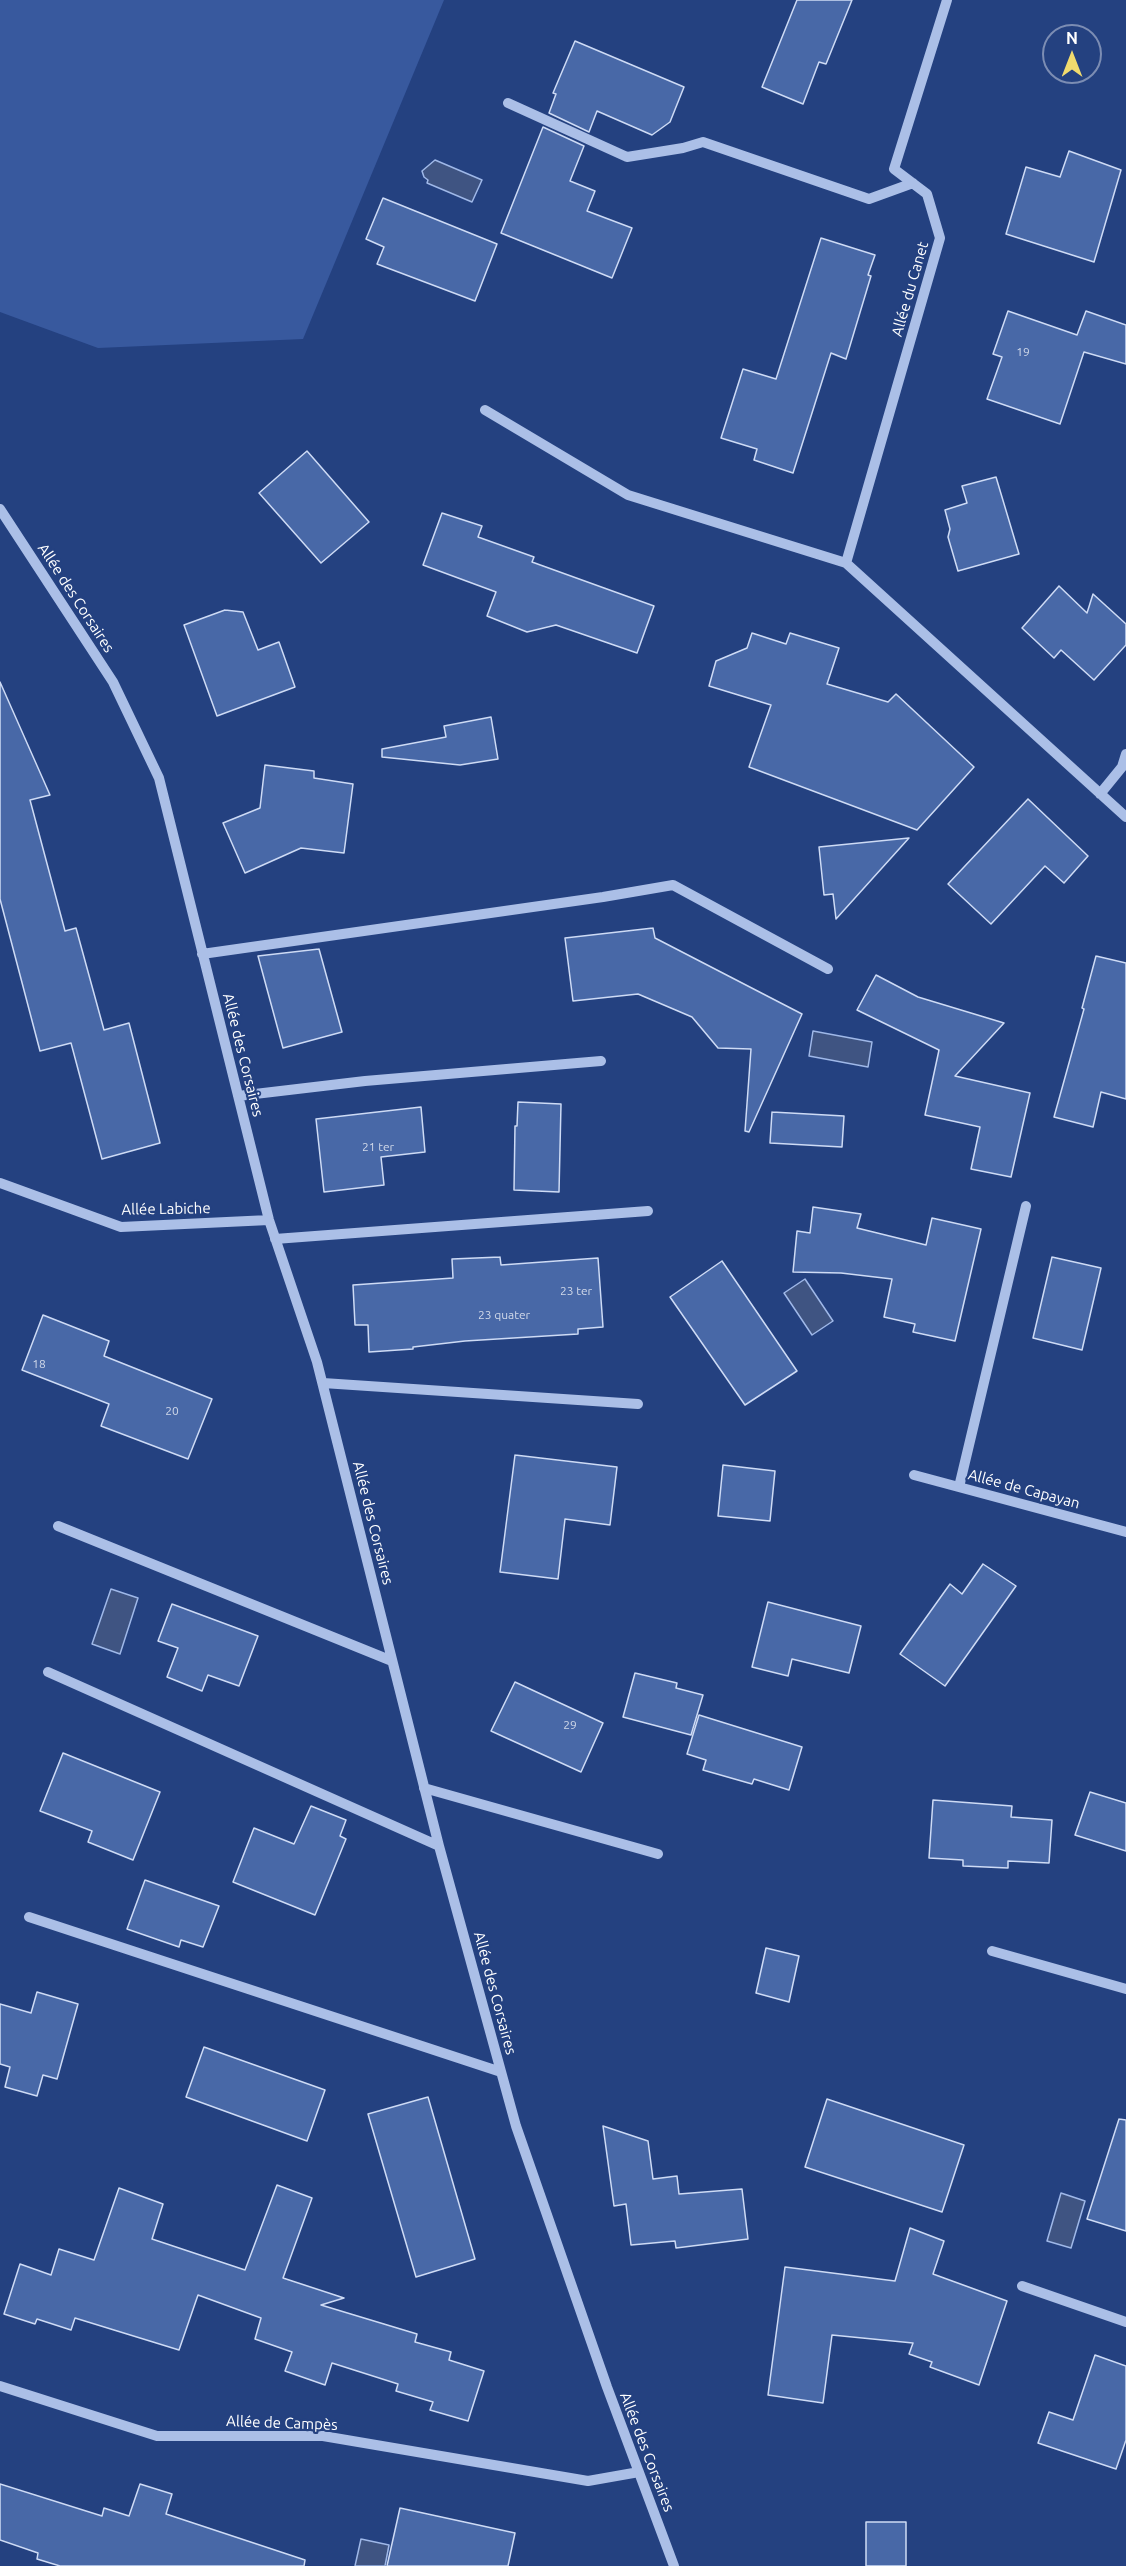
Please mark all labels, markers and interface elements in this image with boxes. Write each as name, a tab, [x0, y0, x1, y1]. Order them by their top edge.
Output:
north arrow	[1042, 24, 1102, 84]
text: N	[1066, 29, 1078, 47]
street label: Allée du Canet	[888, 239, 932, 339]
house number: 19	[1016, 345, 1030, 359]
street label: Allée des Corsaires	[34, 540, 118, 656]
street label: Allée des Corsaires	[219, 991, 267, 1119]
house number: 21 ter	[362, 1140, 394, 1154]
street label: Allée Labiche	[121, 1199, 211, 1219]
house number: 23 ter	[560, 1284, 592, 1298]
house number: 23 quater	[478, 1308, 530, 1322]
house number: 18	[32, 1357, 46, 1371]
house number: 20	[165, 1404, 179, 1418]
street label: Allée des Corsaires	[349, 1459, 397, 1587]
street label: Allée de Capayan	[966, 1465, 1082, 1513]
house number: 29	[563, 1718, 577, 1732]
street label: Allée des Corsaires	[470, 1930, 520, 2056]
street label: Allée des Corsaires	[616, 2390, 678, 2514]
street label: Allée de Campès	[226, 2412, 338, 2434]

